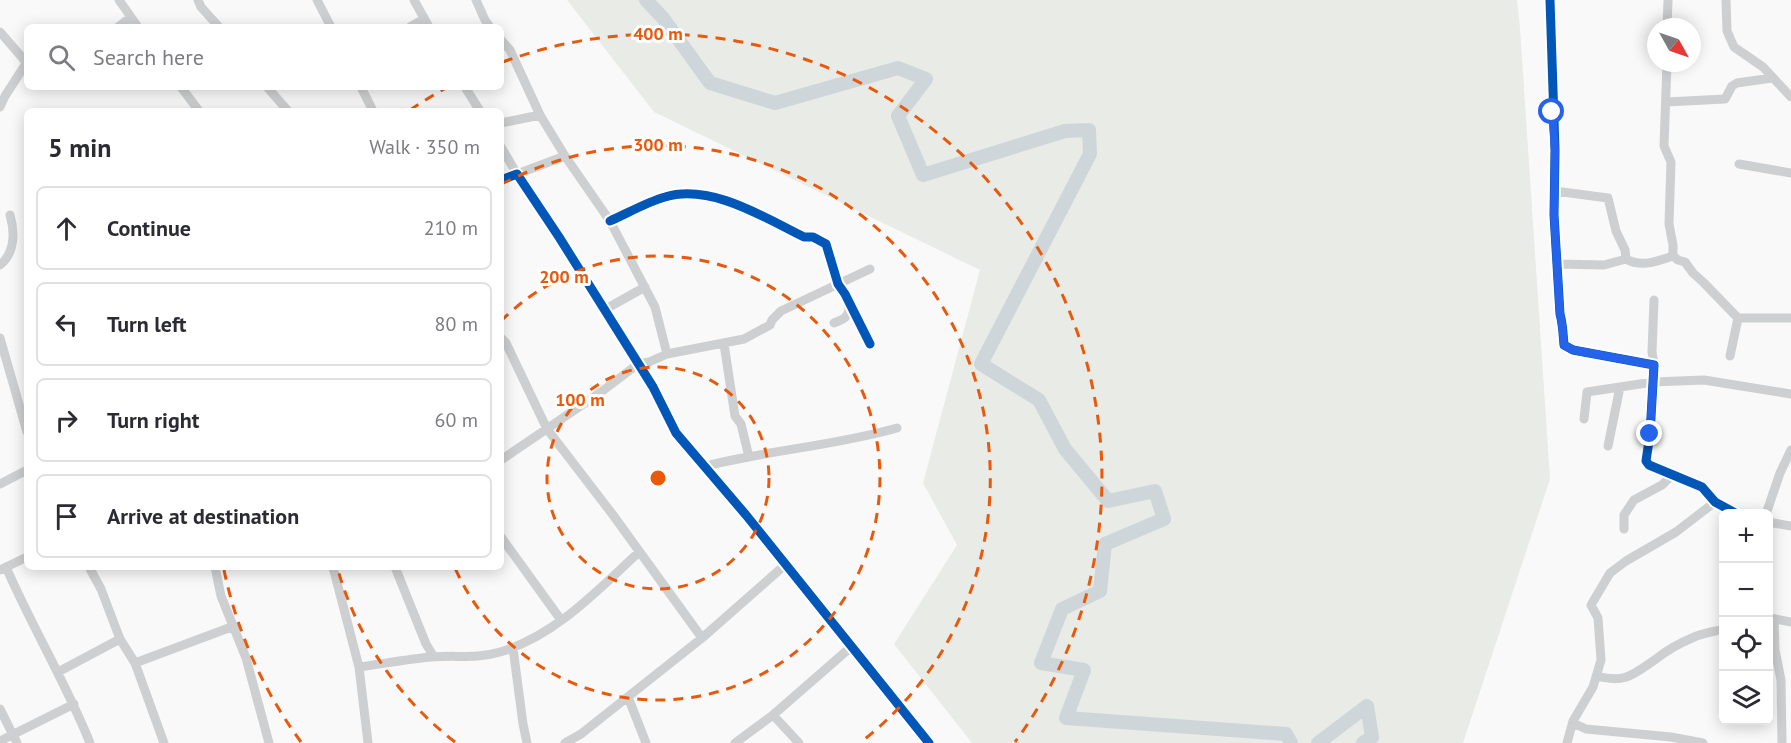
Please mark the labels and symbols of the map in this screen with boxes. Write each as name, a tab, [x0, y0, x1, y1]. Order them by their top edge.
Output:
north arrow	[1647, 18, 1701, 72]
text: 400 m	[633, 22, 683, 45]
route start	[1538, 98, 1564, 124]
text: 300 m	[633, 133, 683, 156]
text: 200 m	[539, 265, 589, 288]
text: 100 m	[555, 388, 605, 411]
route end	[1636, 420, 1662, 446]
centre of rings	[648, 468, 668, 488]

